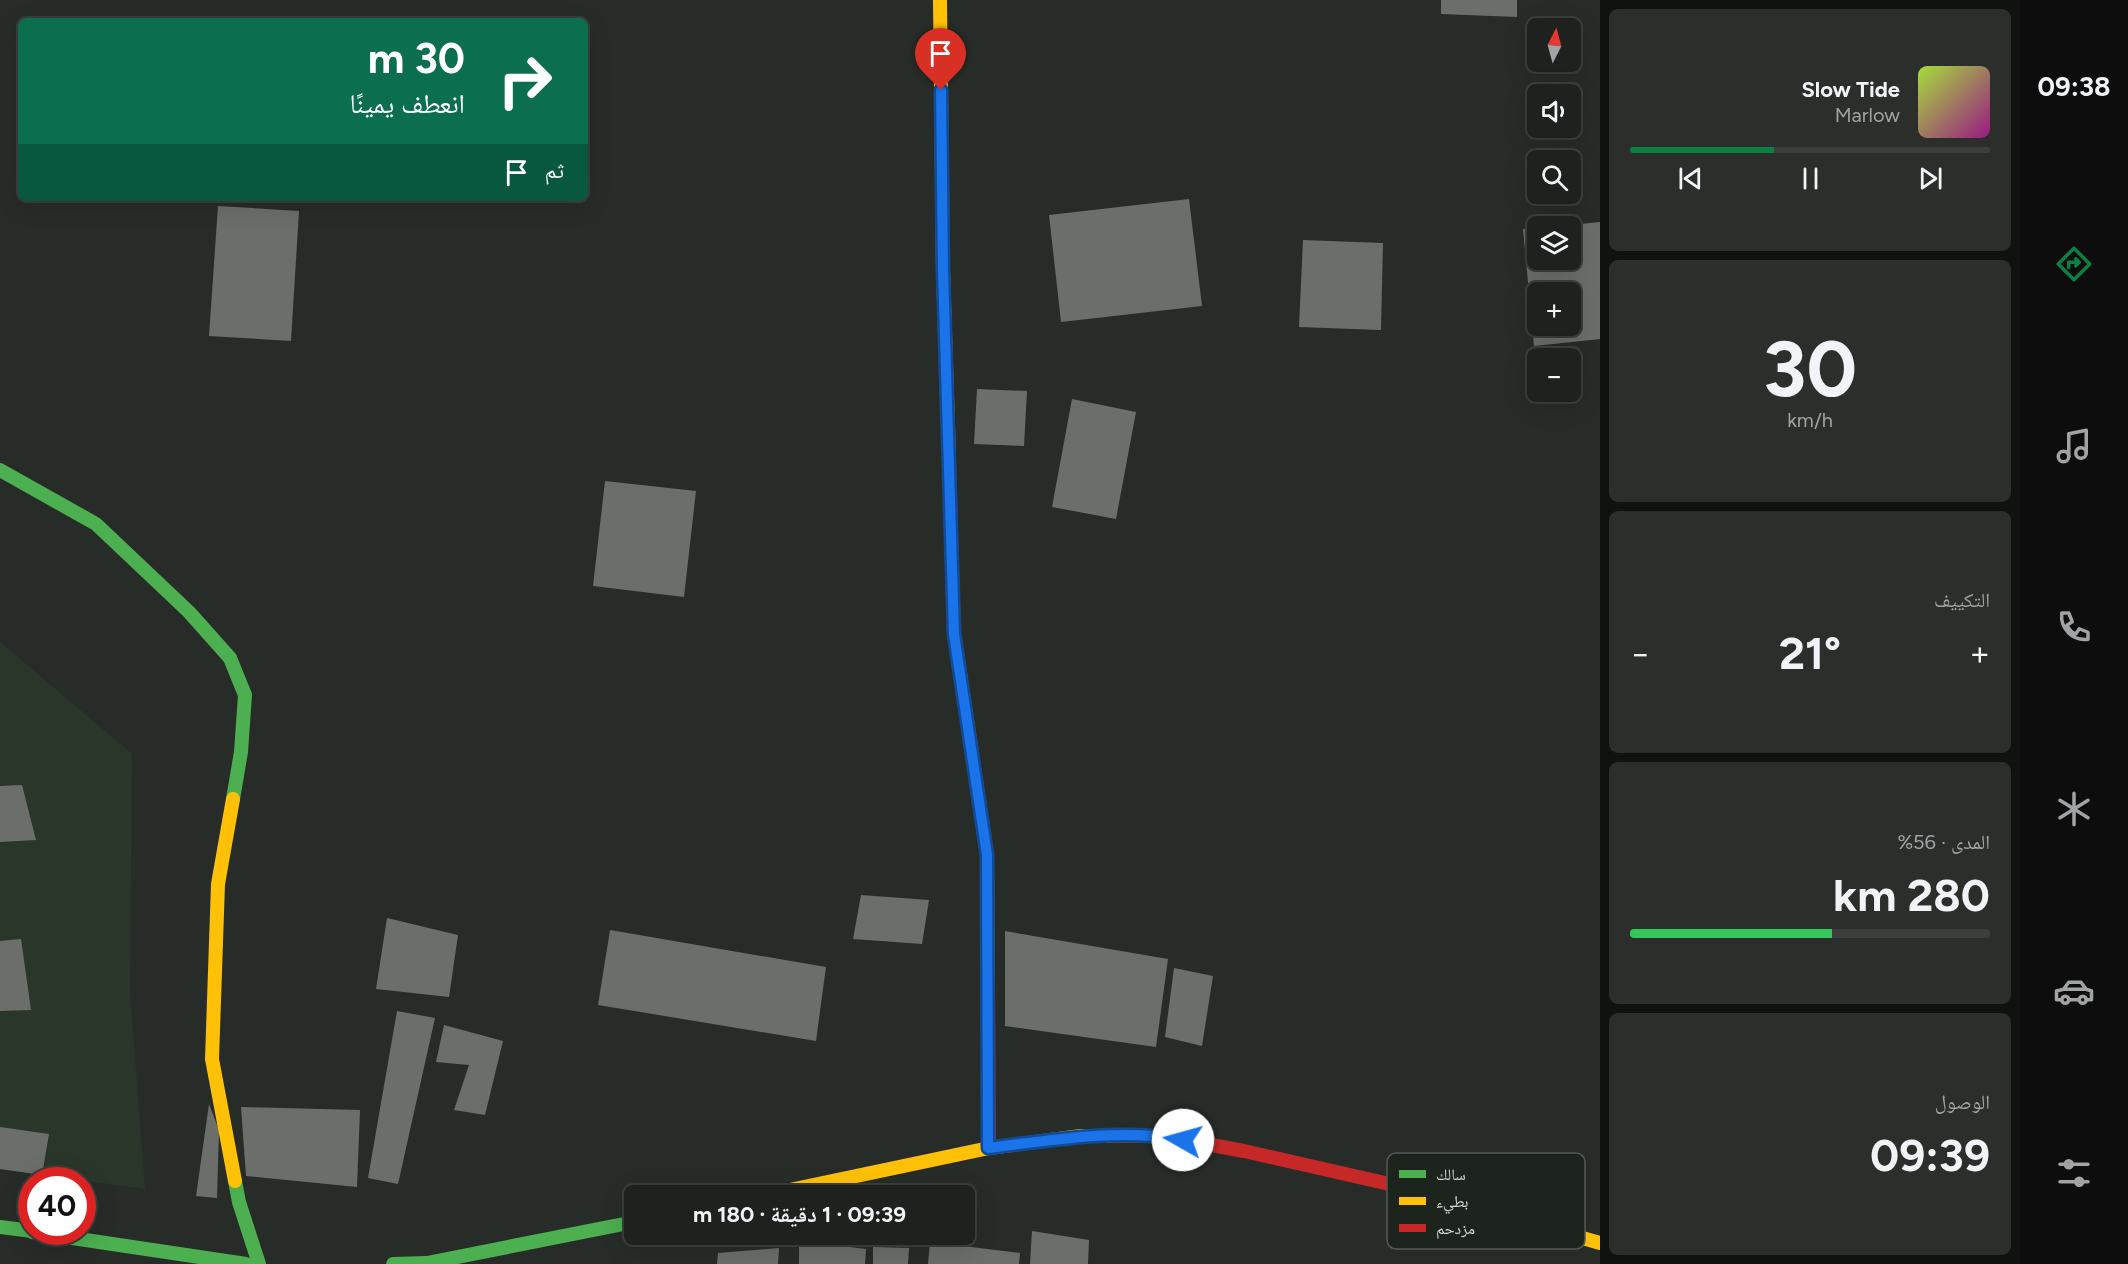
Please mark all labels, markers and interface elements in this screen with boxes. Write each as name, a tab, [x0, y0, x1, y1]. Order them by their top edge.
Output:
north arrow	[1527, 18, 1581, 72]
map controls	[1527, 18, 1581, 402]
pin	[915, 28, 966, 90]
text: 30 m	[368, 33, 465, 84]
icon: arrive	[924, 37, 957, 70]
icon: right	[486, 42, 564, 120]
text: 09:38	[2038, 70, 2110, 103]
text: Slow Tide	[1801, 76, 1900, 103]
button: sound	[1527, 84, 1581, 138]
text: انعطف يمينًا	[349, 87, 465, 120]
text: Marlow	[1835, 103, 1900, 127]
button: search	[1527, 150, 1581, 204]
icon: arrive	[500, 156, 533, 189]
text: ثم	[545, 157, 564, 184]
icon: previous	[1674, 162, 1707, 195]
icon: pause	[1794, 162, 1827, 195]
icon: next	[1914, 162, 1947, 195]
button: layers	[1527, 216, 1581, 270]
icon: directions	[2053, 243, 2095, 285]
button: +	[1527, 282, 1581, 336]
text: 30	[1763, 322, 1857, 416]
button: −	[1527, 348, 1581, 402]
text: km/h	[1787, 408, 1833, 432]
icon: music	[2053, 425, 2095, 467]
text: التكييف	[1934, 588, 1990, 612]
icon: phone	[2053, 606, 2095, 648]
text: 21°	[1779, 626, 1841, 680]
text: −	[1630, 634, 1651, 673]
text: +	[1969, 634, 1990, 673]
icon: climate	[2053, 788, 2095, 830]
text: المدى · 56%	[1897, 830, 1990, 854]
text: 280 km	[1833, 868, 1990, 922]
icon: car	[2053, 970, 2095, 1012]
text: الوصول	[1935, 1090, 1990, 1114]
position arrow	[1151, 1108, 1215, 1172]
text: 09:39	[1870, 1128, 1990, 1182]
icon: filters	[2053, 1152, 2095, 1194]
legend	[1387, 1153, 1585, 1249]
text: سالك	[1436, 1165, 1466, 1184]
speed limit sign: 40	[18, 1167, 96, 1245]
text: بطيء	[1436, 1192, 1468, 1214]
text: 09:39 · 1 دقيقة · 180 m	[693, 1201, 906, 1228]
text: مزدحم	[1436, 1219, 1475, 1239]

